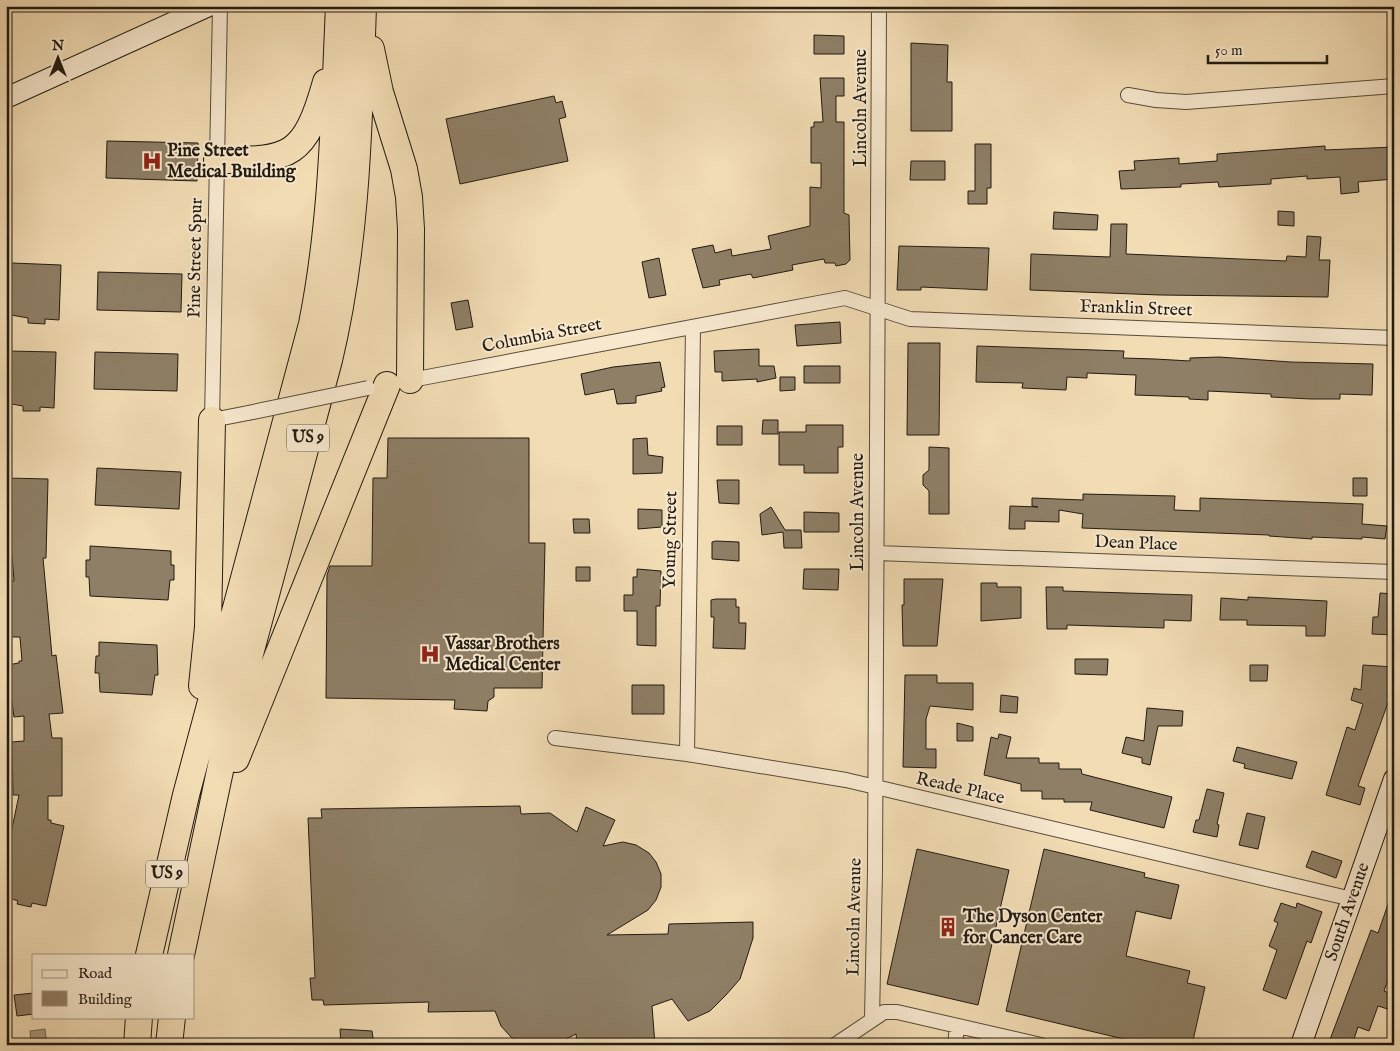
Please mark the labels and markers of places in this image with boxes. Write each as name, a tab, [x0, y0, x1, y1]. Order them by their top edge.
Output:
place label: Pine Street Medical Building	[167, 140, 297, 184]
hospital icon: Pine Street Medical Building	[141, 150, 163, 172]
place label: Vassar Brothers Medical Center	[444, 633, 561, 677]
hospital icon: Vassar Brothers Medical Center	[419, 643, 441, 665]
place label: The Dyson Center for Cancer Care	[962, 906, 1103, 950]
building icon: The Dyson Center for Cancer Care	[937, 916, 959, 938]

